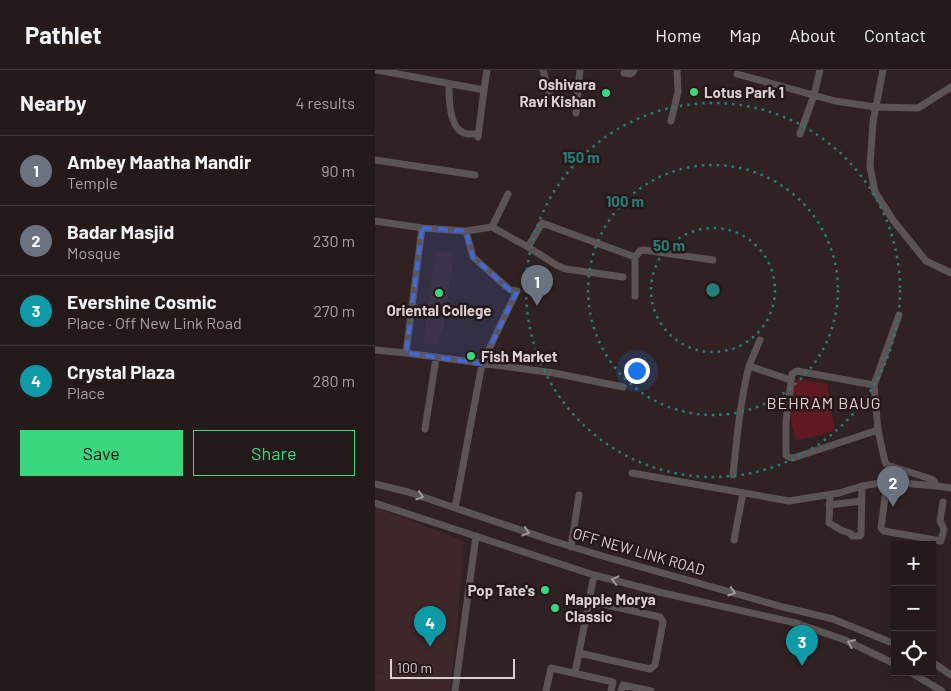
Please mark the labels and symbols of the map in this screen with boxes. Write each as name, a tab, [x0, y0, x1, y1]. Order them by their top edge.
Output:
place label: Oshivara Ravi Kishan	[519, 75, 596, 110]
place label: Lotus Park 1	[704, 83, 784, 101]
marker: Lotus Park 1	[688, 86, 700, 98]
marker: Oshivara Ravi Kishan	[600, 87, 612, 99]
text: 150 m	[562, 148, 600, 166]
text: 100 m	[606, 192, 644, 210]
text: 50 m	[653, 236, 685, 254]
pin: 1	[521, 265, 553, 306]
centre of rings	[704, 281, 722, 299]
marker: Oriental College	[433, 287, 445, 299]
place label: Oriental College	[386, 301, 492, 319]
place label: Fish Market	[481, 347, 558, 365]
marker: Fish Market	[465, 350, 477, 362]
your location	[624, 358, 650, 384]
district label: BEHRAM BAUG	[766, 393, 882, 412]
pin: 2	[877, 466, 909, 507]
one-way arrow	[416, 491, 424, 501]
street label: OFF NEW LINK ROAD	[571, 524, 707, 578]
one-way arrow	[521, 526, 530, 536]
one-way arrow	[612, 576, 620, 586]
place label: Pop Tate's	[468, 581, 535, 599]
marker: Pop Tate's	[539, 584, 551, 596]
one-way arrow	[728, 587, 736, 597]
place label: Mapple Morya Classic	[565, 590, 656, 625]
marker: Mapple Morya Classic	[549, 602, 561, 614]
pin: 4	[414, 606, 446, 647]
pin: 3	[786, 625, 818, 666]
one-way arrow	[847, 638, 856, 649]
scale bar	[390, 656, 515, 679]

